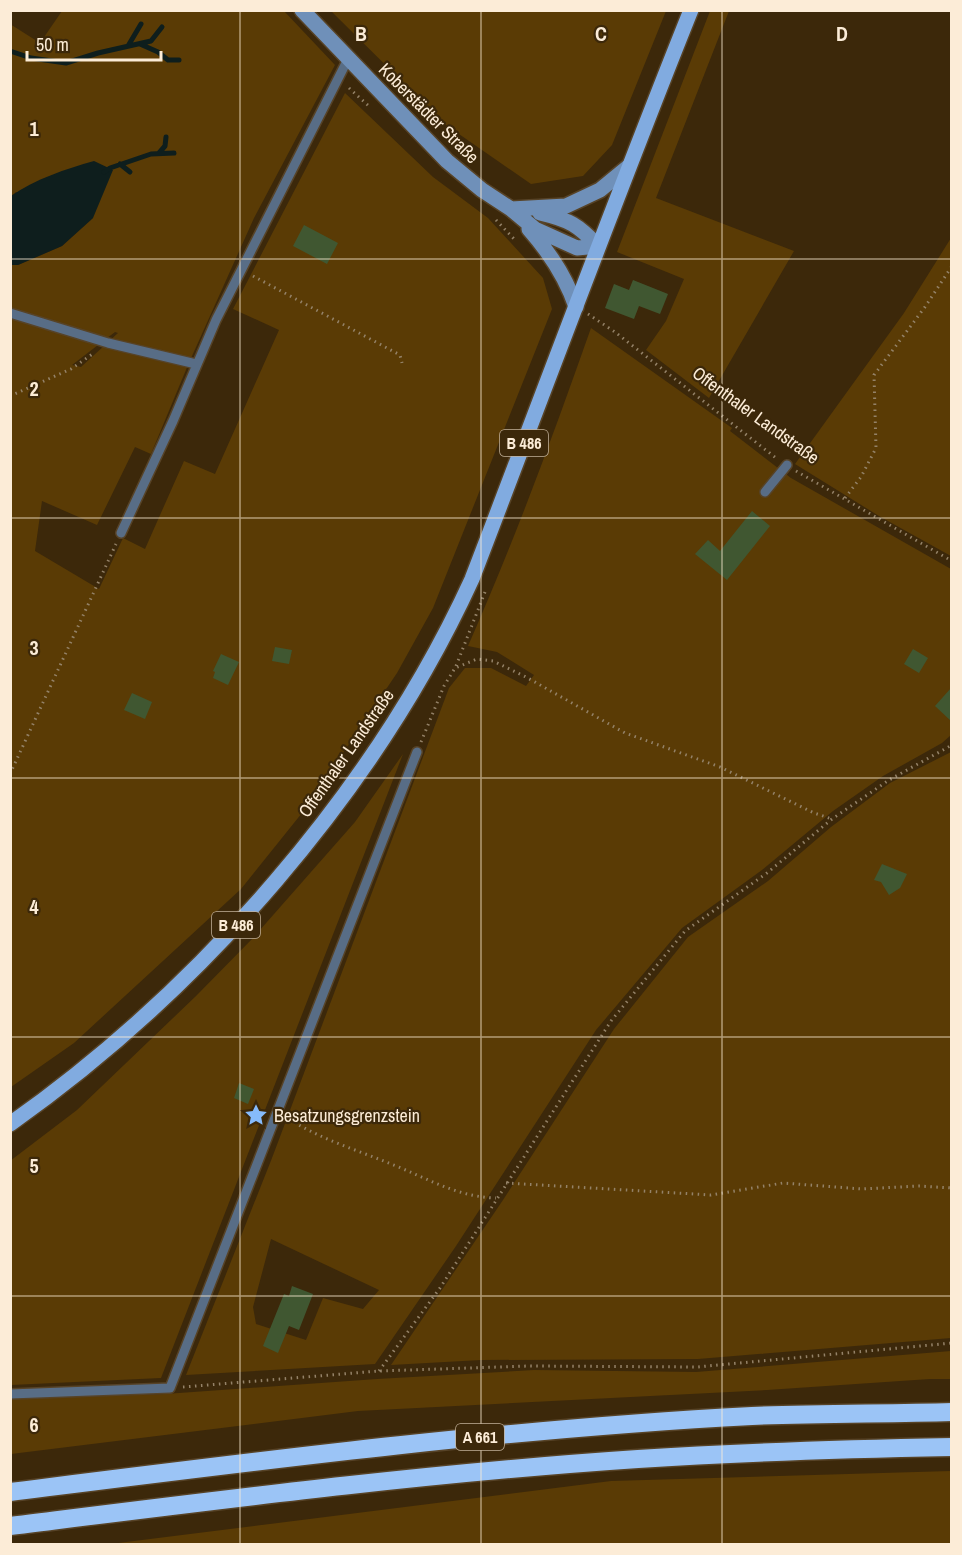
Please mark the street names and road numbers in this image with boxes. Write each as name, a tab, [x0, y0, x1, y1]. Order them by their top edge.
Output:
street label: Koberstädter Straße	[373, 57, 485, 169]
street label: Offenthaler Landstraße	[687, 360, 825, 470]
road number: B 486	[500, 430, 548, 456]
street label: Offenthaler Landstraße	[292, 684, 400, 822]
road number: B 486	[212, 912, 260, 938]
road number: A 661	[456, 1424, 504, 1450]

